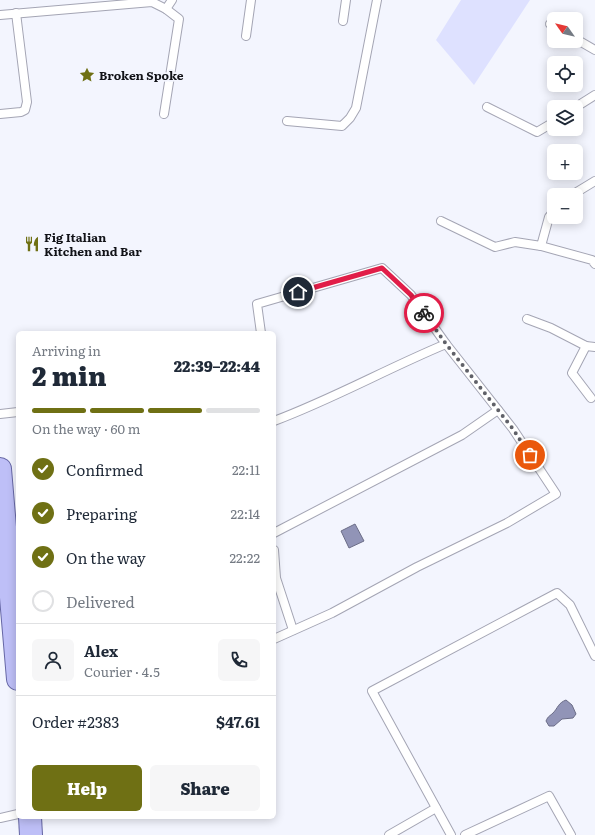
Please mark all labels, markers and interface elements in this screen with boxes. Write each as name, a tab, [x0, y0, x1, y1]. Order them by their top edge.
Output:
north arrow	[547, 12, 583, 48]
map controls	[547, 12, 583, 224]
button: locate	[547, 56, 583, 92]
place icon: Broken Spoke	[78, 66, 96, 84]
place label: Broken Spoke	[99, 66, 184, 84]
button: layers	[547, 100, 583, 136]
button: +	[547, 144, 583, 180]
button: −	[547, 188, 583, 224]
place label: Fig Italian Kitchen and Bar	[44, 228, 142, 260]
restaurant icon: Fig Italian Kitchen and Bar	[23, 235, 41, 253]
pin	[281, 275, 315, 309]
icon: home	[287, 281, 309, 303]
courier	[404, 293, 444, 333]
icon: bike	[413, 302, 435, 324]
text: Arriving in	[32, 341, 101, 360]
text: 22:39–22:44	[174, 354, 260, 377]
text: 2 min	[32, 355, 107, 394]
text: On the way · 60 m	[32, 419, 140, 438]
pin	[513, 438, 547, 472]
icon: bag	[519, 444, 541, 466]
icon: check	[32, 458, 54, 480]
text: Confirmed	[66, 458, 143, 481]
text: 22:11	[232, 460, 260, 479]
icon: check	[32, 502, 54, 524]
text: Preparing	[66, 502, 137, 525]
text: 22:14	[231, 504, 260, 523]
icon: check	[32, 546, 54, 568]
text: On the way	[66, 546, 146, 569]
text: 22:22	[229, 548, 260, 567]
text: Delivered	[66, 590, 135, 613]
button: person	[32, 639, 74, 681]
text: Alex	[84, 639, 118, 662]
button: phone	[218, 639, 260, 681]
text: Courier · 4.5	[84, 662, 160, 681]
text: Order #2383	[32, 710, 119, 733]
text: $47.61	[216, 710, 260, 733]
button: Help	[32, 765, 142, 811]
button: Share	[150, 765, 260, 811]

